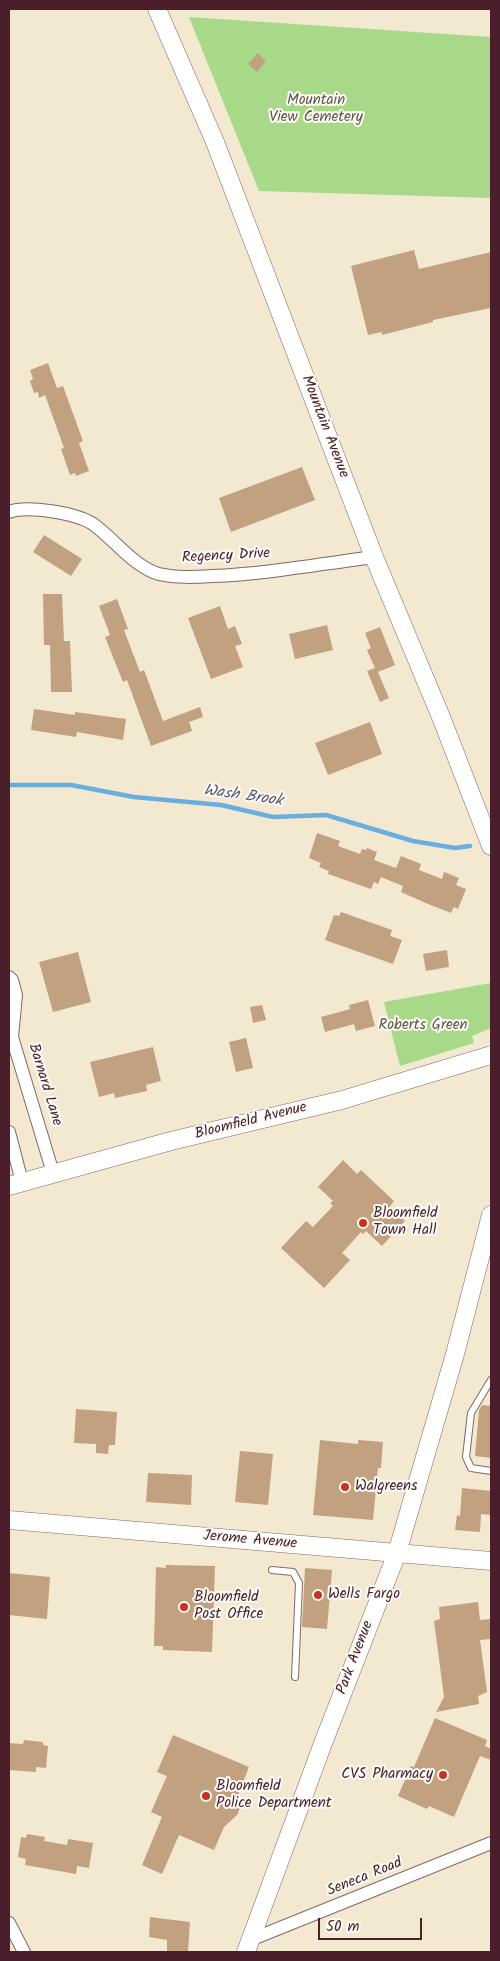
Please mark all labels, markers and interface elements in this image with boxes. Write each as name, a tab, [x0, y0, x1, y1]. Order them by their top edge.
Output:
park label: Mountain View Cemetery	[269, 92, 363, 127]
street label: Mountain Avenue	[296, 373, 352, 481]
street label: Regency Drive	[181, 546, 271, 568]
water label: Wash Brook	[202, 782, 284, 812]
park label: Roberts Green	[379, 1017, 467, 1035]
street label: Barnard Lane	[23, 1042, 65, 1128]
street label: Bloomfield Avenue	[193, 1099, 309, 1145]
place label: Bloomfield Town Hall	[373, 1205, 438, 1240]
marker: Bloomfield Town Hall	[357, 1217, 369, 1229]
place label: Walgreens	[355, 1478, 417, 1496]
marker: Walgreens	[339, 1481, 351, 1493]
street label: Jerome Avenue	[202, 1528, 298, 1554]
place label: Wells Fargo	[328, 1586, 400, 1604]
place label: Bloomfield Post Office	[194, 1589, 263, 1624]
marker: Wells Fargo	[312, 1589, 324, 1601]
marker: Bloomfield Post Office	[178, 1601, 190, 1613]
street label: Park Avenue	[334, 1619, 378, 1697]
place label: CVS Pharmacy	[341, 1766, 433, 1784]
marker: CVS Pharmacy	[437, 1769, 449, 1781]
place label: Bloomfield Police Department	[216, 1778, 332, 1813]
marker: Bloomfield Police Department	[200, 1790, 212, 1802]
street label: Seneca Road	[325, 1855, 405, 1901]
scale bar	[320, 1908, 424, 1940]
text: 50 m	[326, 1915, 360, 1939]

